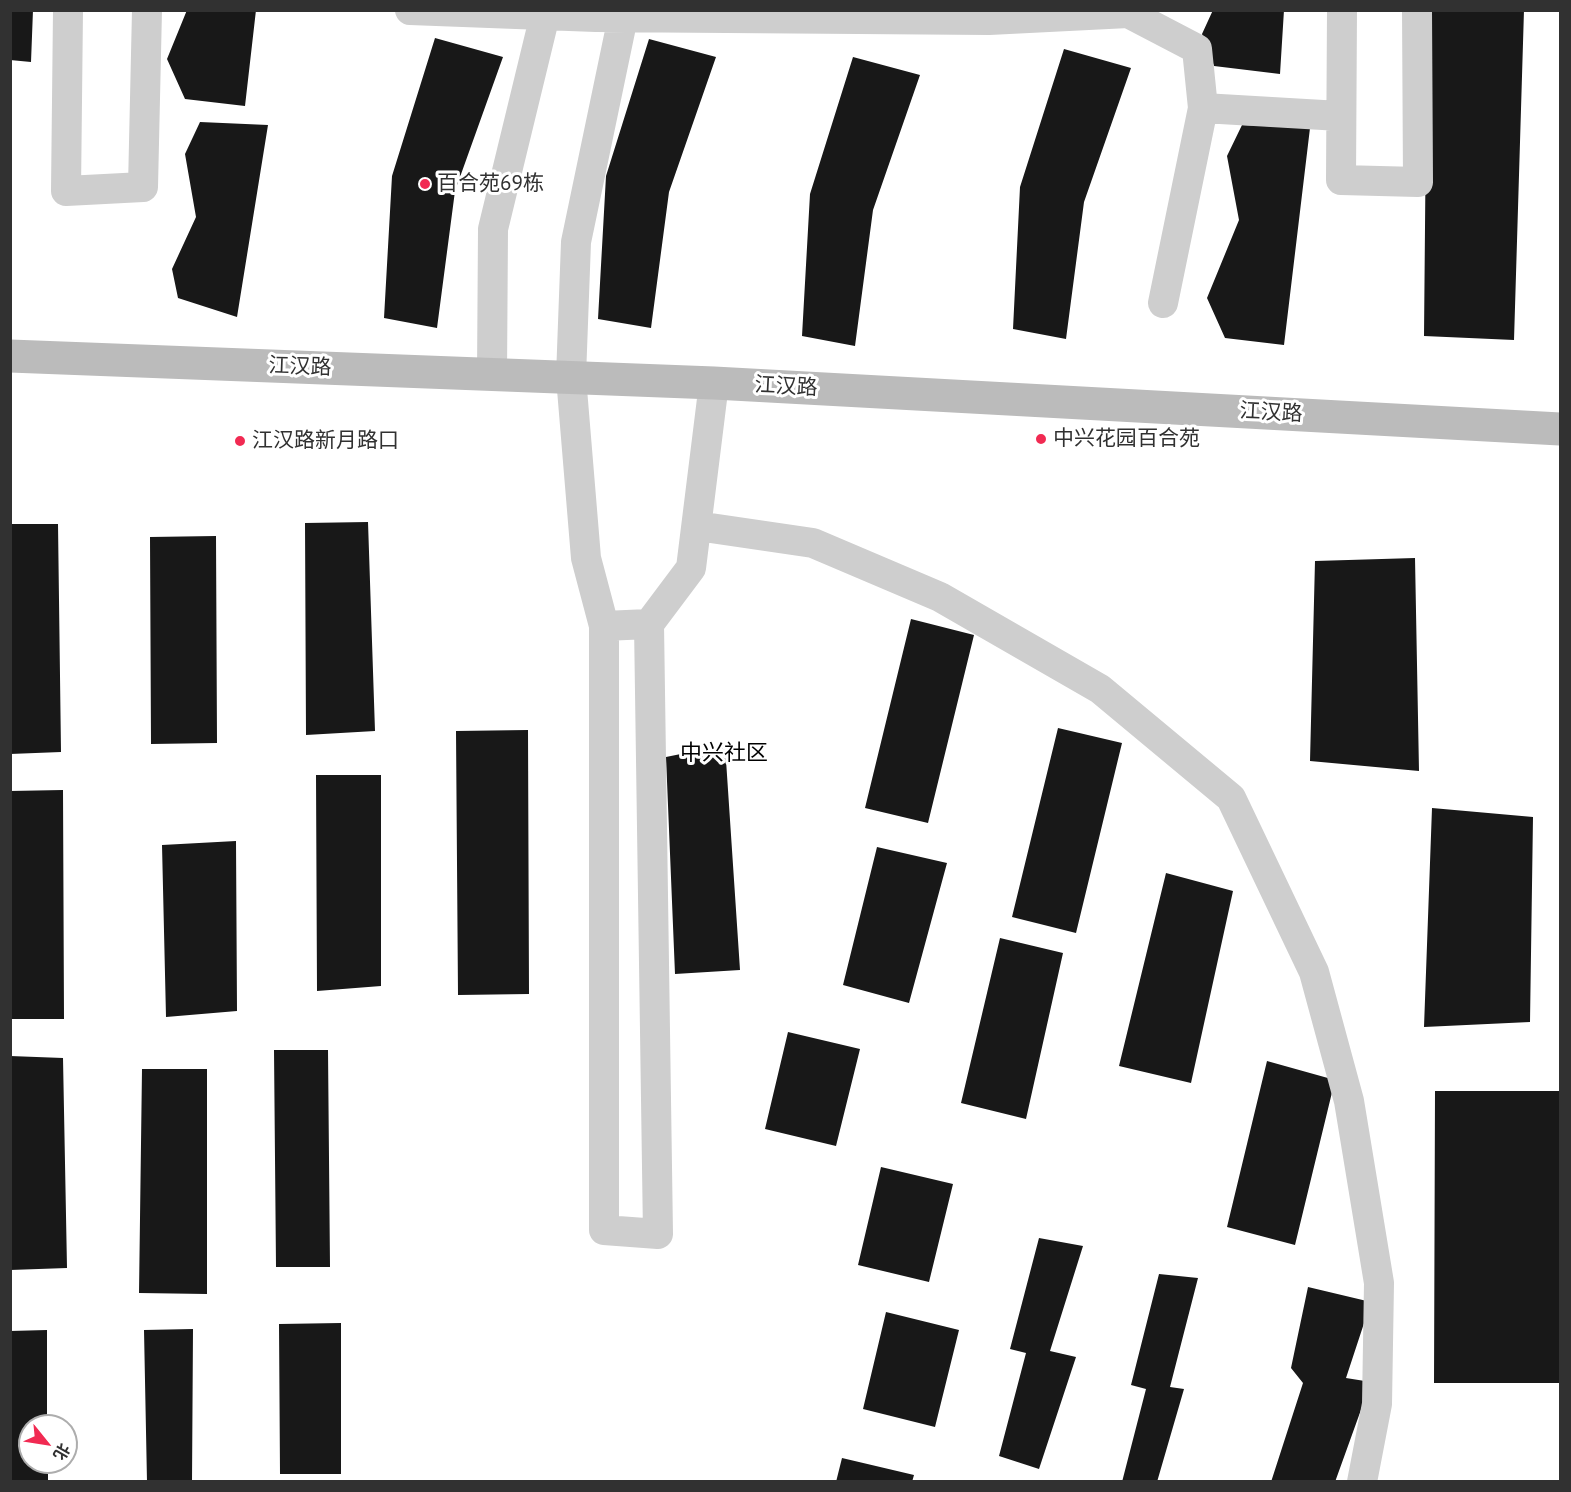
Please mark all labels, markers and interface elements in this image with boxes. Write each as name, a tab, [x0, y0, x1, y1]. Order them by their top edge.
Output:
place label: 百合苑69栋	[437, 171, 544, 197]
marker: 百合苑69栋	[418, 177, 432, 191]
street label: 江汉路	[268, 353, 332, 381]
street label: 江汉路	[754, 373, 818, 401]
street label: 江汉路	[1239, 399, 1303, 427]
place label: 中兴花园百合苑	[1053, 426, 1200, 452]
place label: 江汉路新月路口	[252, 428, 399, 454]
marker: 中兴花园百合苑	[1034, 432, 1048, 446]
marker: 江汉路新月路口	[233, 434, 247, 448]
district label: 中兴社区	[680, 741, 768, 767]
north arrow	[18, 1414, 78, 1474]
text: 北	[49, 1440, 75, 1464]

